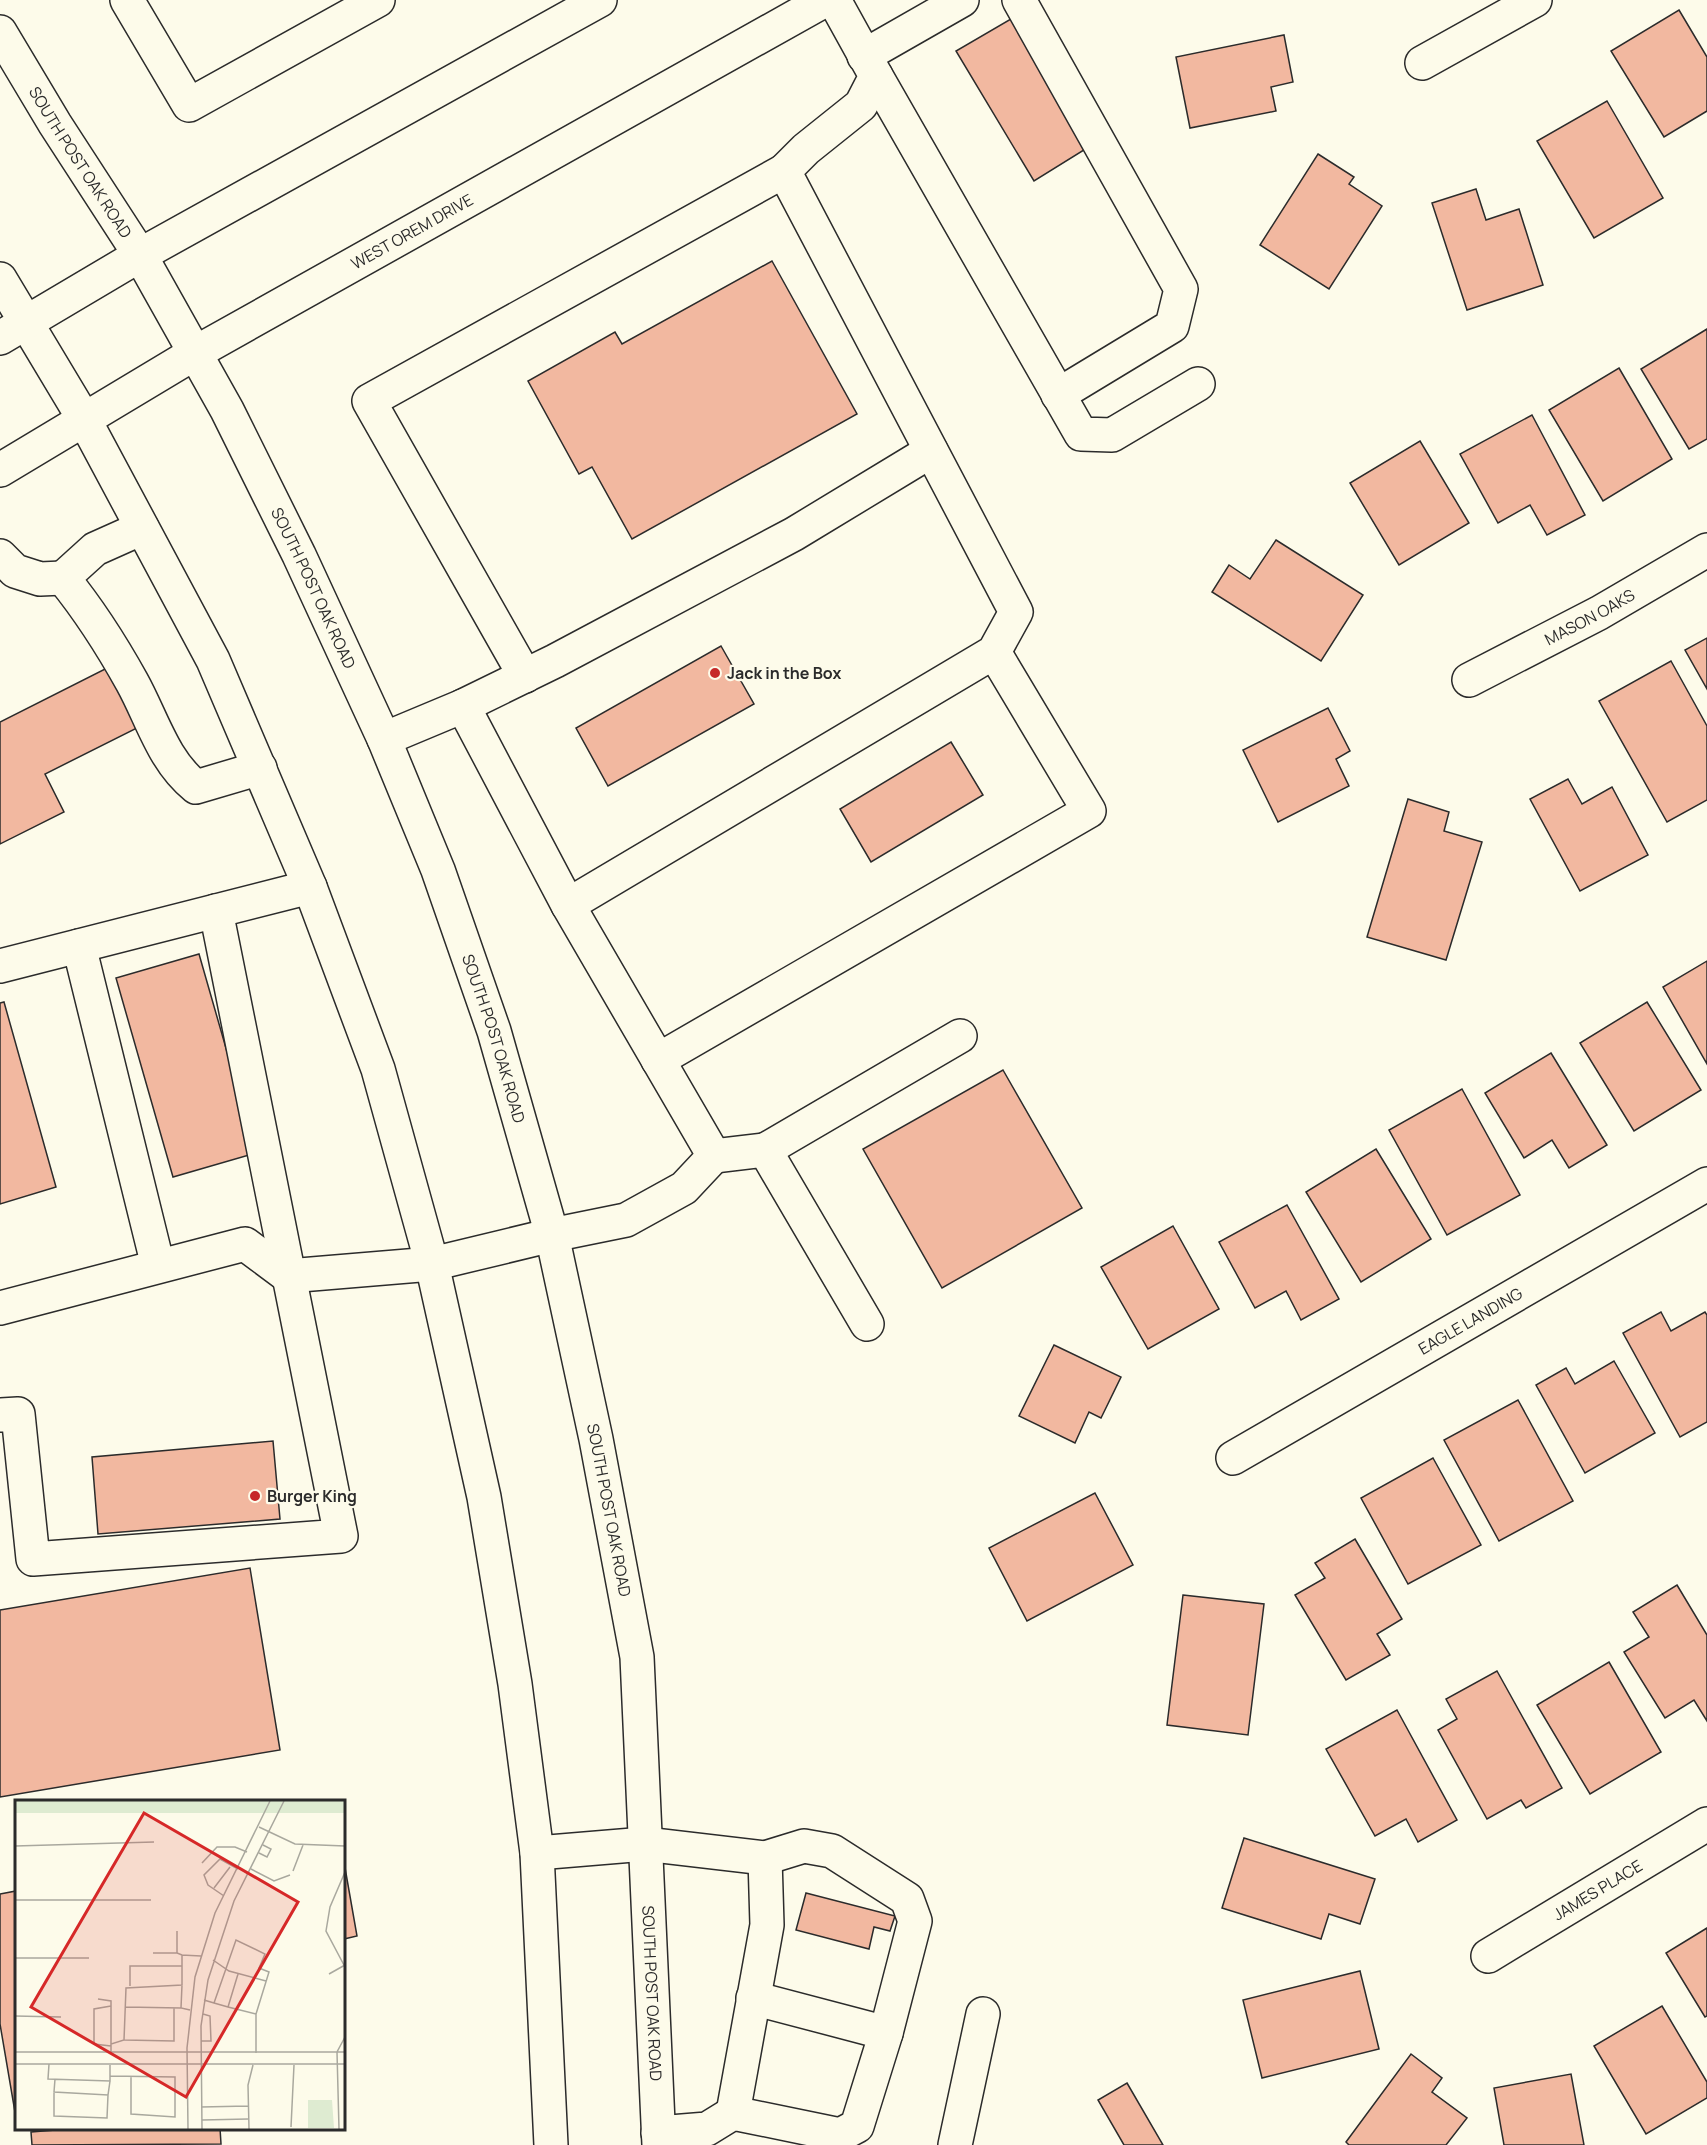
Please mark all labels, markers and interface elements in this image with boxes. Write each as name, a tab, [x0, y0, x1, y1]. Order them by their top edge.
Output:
street label: SOUTH POST OAK ROAD	[24, 82, 137, 242]
street label: WEST OREM DRIVE	[347, 188, 477, 274]
street label: SOUTH POST OAK ROAD	[266, 504, 361, 672]
street label: MASON OAKS	[1541, 584, 1639, 650]
place label: Jack in the Box	[727, 662, 841, 684]
marker: Jack in the Box	[708, 666, 722, 680]
street label: SOUTH POST OAK ROAD	[457, 951, 531, 1126]
street label: EAGLE LANDING	[1414, 1282, 1526, 1360]
street label: SOUTH POST OAK ROAD	[582, 1422, 636, 1599]
place label: Burger King	[267, 1485, 357, 1507]
marker: Burger King	[248, 1489, 262, 1503]
inset map	[15, 1800, 345, 2130]
street label: JAMES PLACE	[1549, 1855, 1646, 1925]
street label: SOUTH POST OAK ROAD	[637, 1905, 667, 2082]

